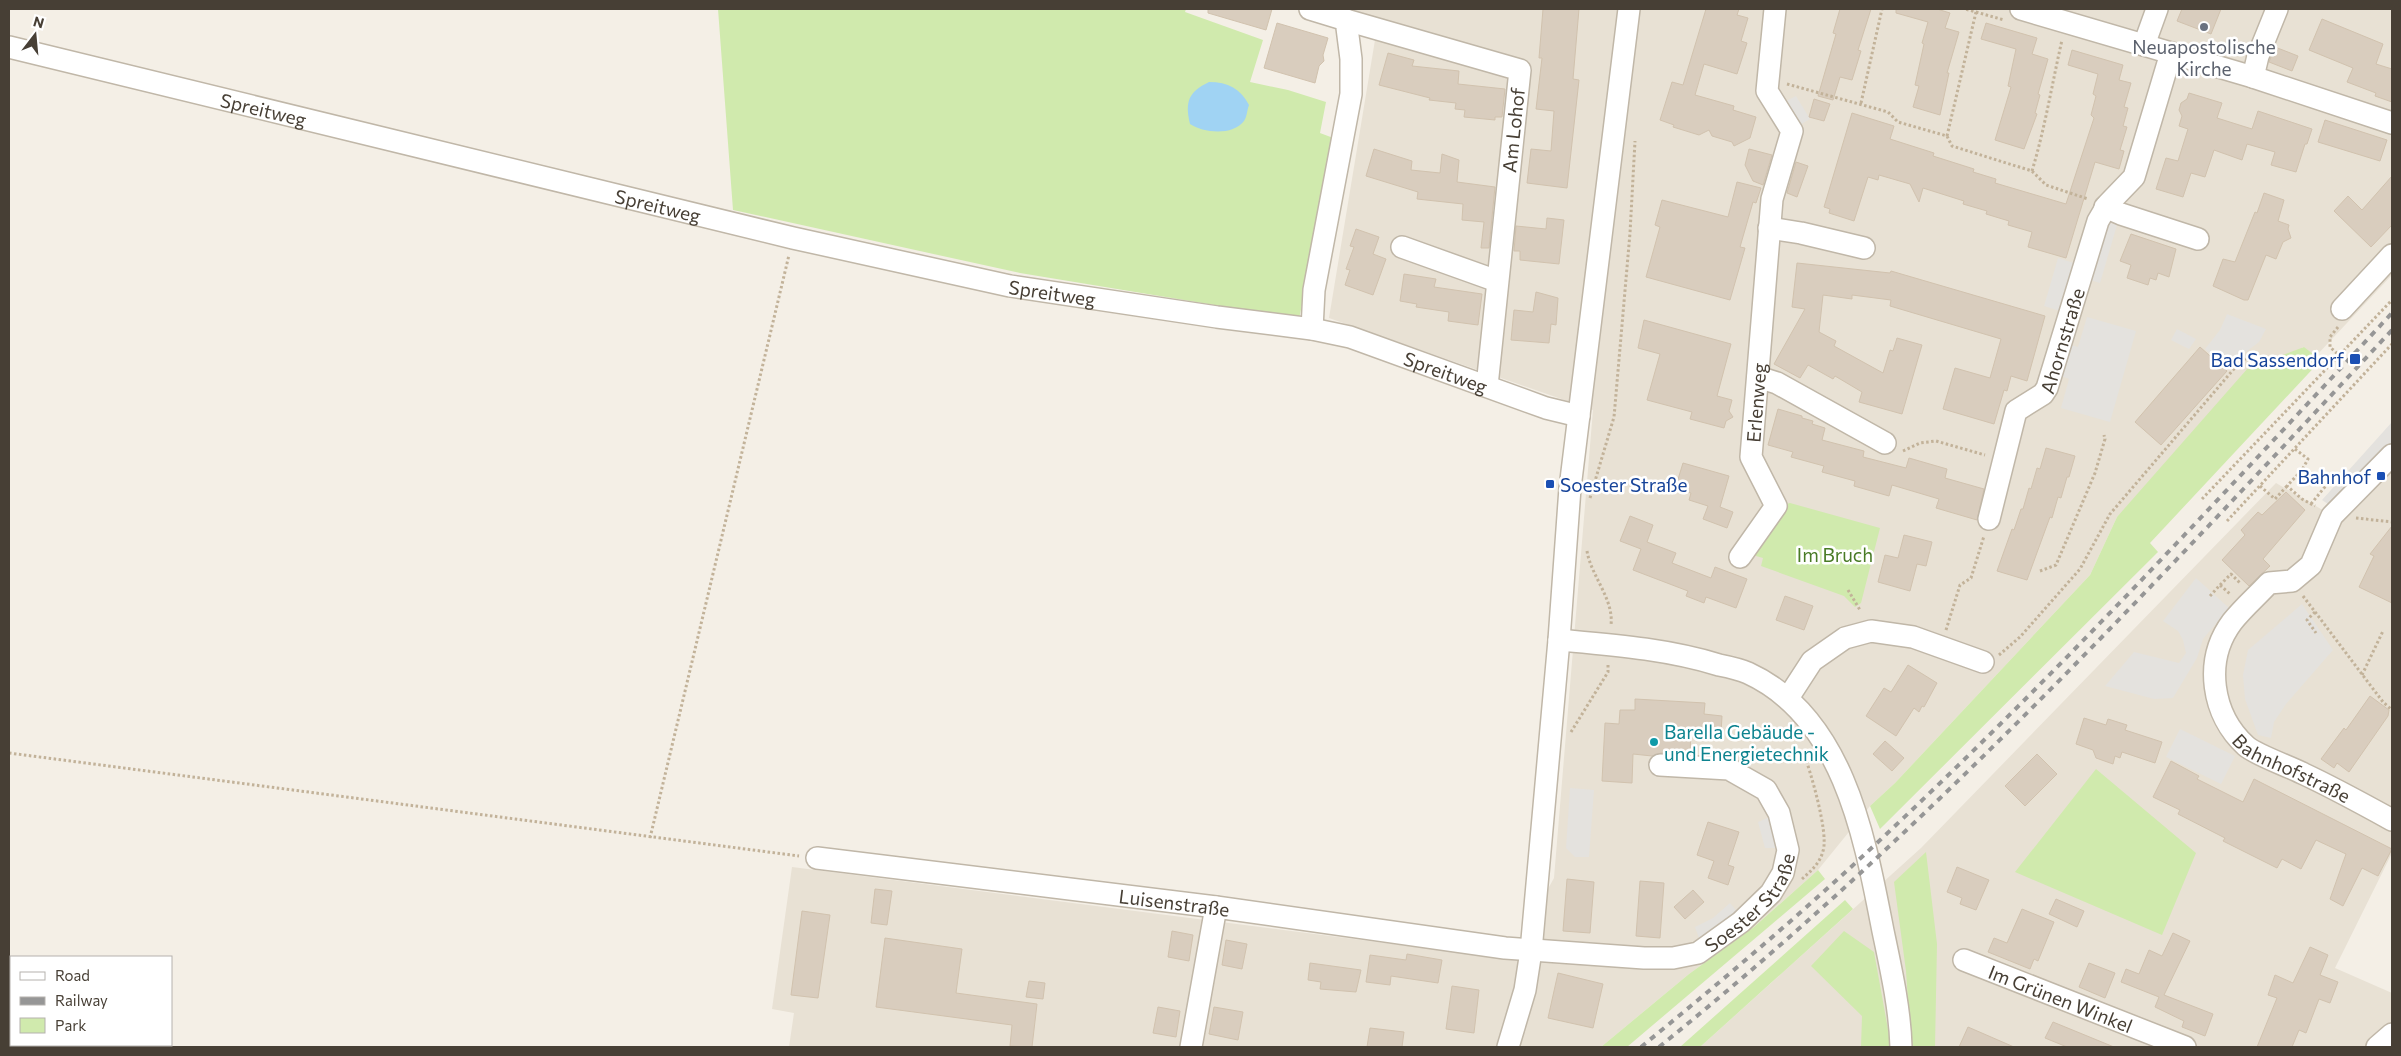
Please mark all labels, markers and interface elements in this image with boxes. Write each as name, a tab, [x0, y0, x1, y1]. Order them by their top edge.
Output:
north arrow	[10, 10, 60, 60]
text: N	[31, 12, 46, 32]
marker: Neuapostolische Kirche	[2198, 21, 2210, 33]
place label: Neuapostolische Kirche	[2132, 35, 2276, 80]
street label: Am Lohof	[1497, 86, 1529, 174]
street label: Spreitweg	[218, 87, 309, 131]
street label: Spreitweg	[613, 184, 703, 227]
street label: Spreitweg	[1007, 274, 1097, 310]
street label: Ahornstraße	[2035, 285, 2088, 396]
street label: Spreitweg	[1401, 346, 1491, 397]
place label: Bad Sassendorf	[2211, 348, 2344, 371]
marker: Bad Sassendorf	[2348, 352, 2362, 366]
street label: Erlenweg	[1741, 362, 1770, 443]
place label: Bahnhof	[2297, 465, 2371, 488]
marker: Bahnhof	[2375, 470, 2387, 482]
place label: Soester Straße	[1560, 473, 1688, 496]
marker: Soester Straße	[1544, 478, 1556, 490]
park label: Im Bruch	[1797, 543, 1873, 566]
place label: Barella Gebäude - und Energietechnik	[1664, 720, 1829, 765]
street label: Bahnhofstraße	[2228, 729, 2355, 807]
marker: Barella Gebäude - und Energietechnik	[1648, 736, 1660, 748]
street label: Soester Straße	[1700, 851, 1798, 956]
street label: Luisenstraße	[1118, 884, 1231, 920]
legend	[10, 956, 172, 1046]
street label: Im Grünen Winkel	[1985, 959, 2136, 1037]
text: Road	[55, 966, 90, 984]
text: Railway	[55, 991, 108, 1009]
text: Park	[55, 1016, 86, 1034]

